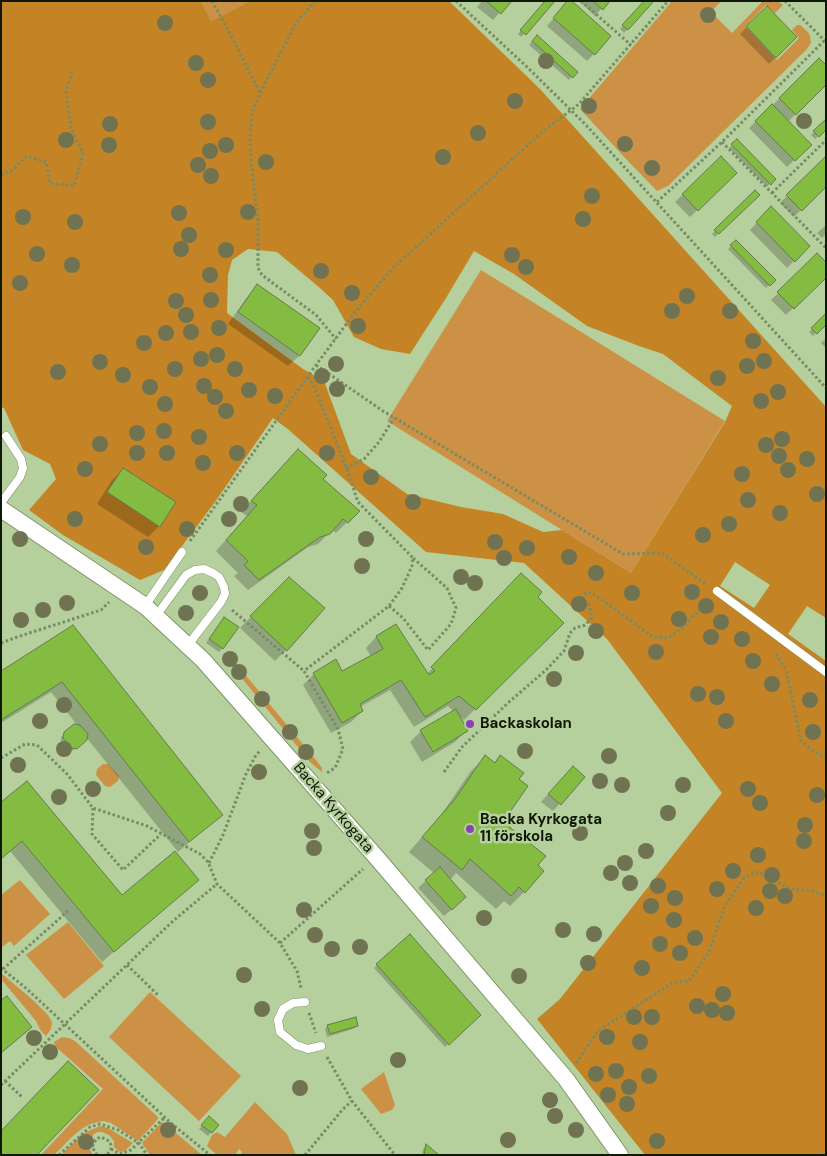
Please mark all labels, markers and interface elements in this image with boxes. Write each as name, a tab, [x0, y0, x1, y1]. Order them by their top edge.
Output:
place label: Backaskolan	[480, 715, 572, 733]
marker: Backaskolan	[464, 718, 476, 730]
street label: Backa Kyrkogata	[289, 759, 377, 857]
place label: Backa Kyrkogata 11 förskola	[480, 811, 602, 846]
marker: Backa Kyrkogata 11 förskola	[464, 823, 476, 835]

